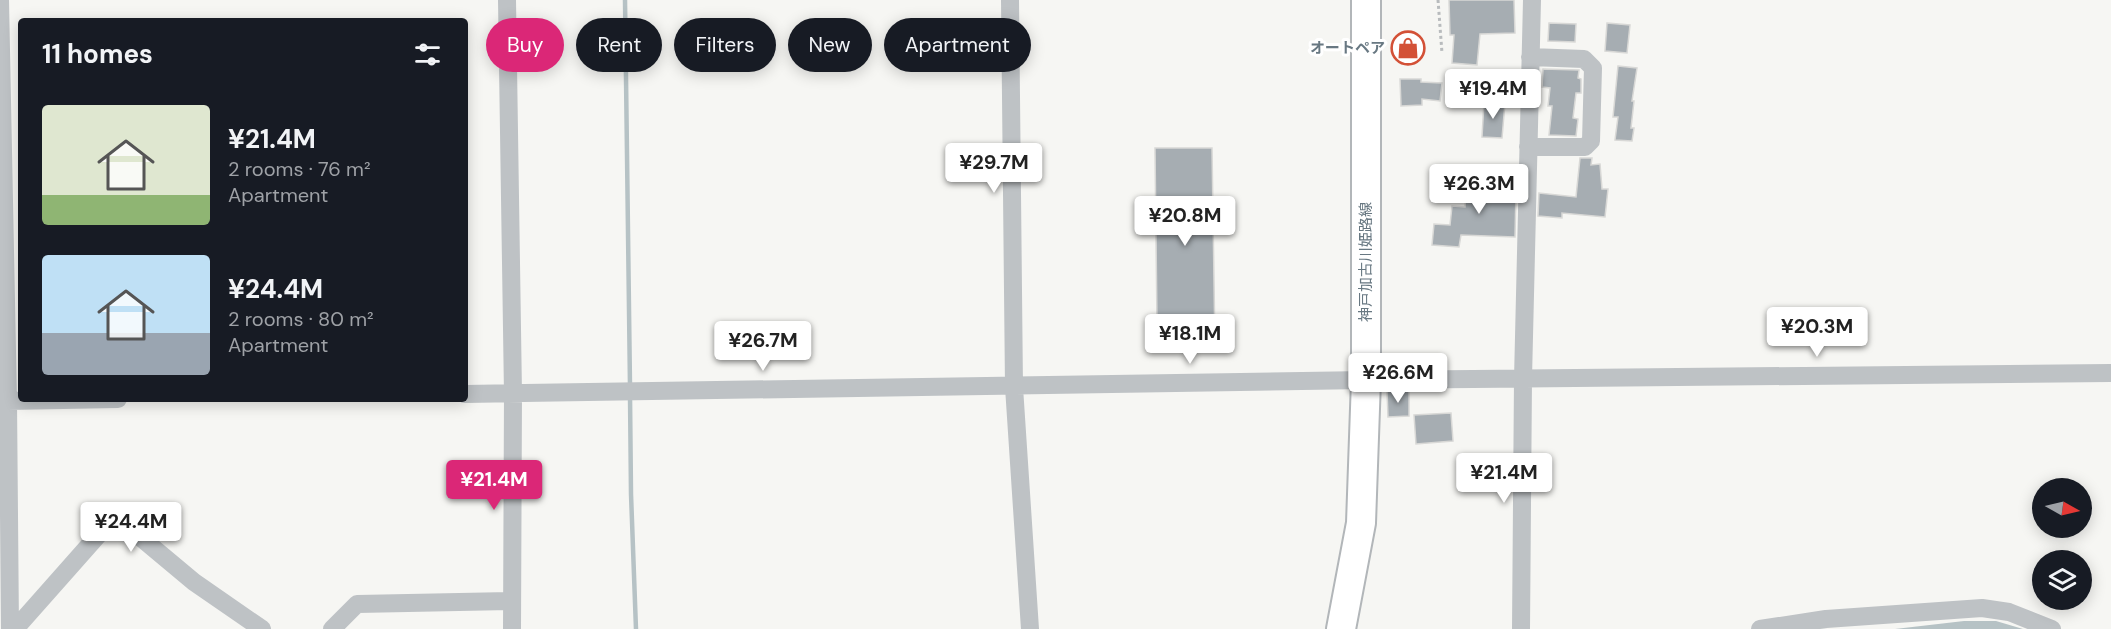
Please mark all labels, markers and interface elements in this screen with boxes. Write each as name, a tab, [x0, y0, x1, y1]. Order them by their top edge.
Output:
chip: Buy	[486, 18, 564, 72]
chip: Rent	[576, 18, 662, 72]
chip: Filters	[674, 18, 776, 72]
chip: New	[788, 18, 872, 72]
chip: Apartment	[884, 18, 1031, 72]
shop icon: オートペア	[1390, 30, 1426, 66]
text: 11 homes	[42, 37, 153, 71]
icon: filters	[411, 38, 444, 71]
place label: オートペア	[1310, 38, 1385, 58]
pin: ¥19.4M	[1444, 69, 1542, 120]
text: ¥19.4M	[1459, 75, 1527, 101]
text: ¥21.4M	[228, 122, 316, 156]
icon: home	[90, 129, 162, 201]
pin: ¥29.7M	[945, 143, 1043, 194]
text: ¥29.7M	[959, 149, 1029, 175]
text: 2 rooms · 76 m²	[228, 156, 371, 182]
pin: ¥26.3M	[1430, 164, 1528, 215]
text: ¥26.3M	[1443, 170, 1515, 196]
text: Apartment	[228, 182, 328, 208]
pin: ¥20.8M	[1136, 196, 1234, 247]
text: ¥20.8M	[1148, 202, 1222, 228]
street label: 神戸加古川姫路線	[1356, 202, 1376, 322]
text: ¥24.4M	[228, 272, 323, 306]
icon: home	[90, 279, 162, 351]
text: 2 rooms · 80 m²	[228, 306, 374, 332]
pin: ¥20.3M	[1768, 307, 1866, 358]
text: ¥20.3M	[1781, 313, 1853, 339]
pin: ¥18.1M	[1141, 314, 1239, 365]
text: ¥18.1M	[1159, 320, 1221, 346]
pin: ¥26.7M	[714, 321, 812, 372]
text: ¥26.7M	[728, 327, 798, 353]
text: Apartment	[228, 332, 328, 358]
pin: ¥26.6M	[1349, 353, 1447, 404]
text: ¥26.6M	[1362, 359, 1434, 385]
pin: ¥21.4M	[1455, 453, 1553, 504]
text: ¥21.4M	[1470, 459, 1538, 485]
pin: ¥21.4M	[445, 460, 543, 511]
text: ¥21.4M	[460, 466, 528, 492]
north arrow	[2032, 478, 2092, 538]
map controls	[2032, 478, 2092, 610]
pin: ¥24.4M	[82, 502, 180, 553]
text: ¥24.4M	[94, 508, 168, 534]
button: layers	[2032, 550, 2092, 610]

